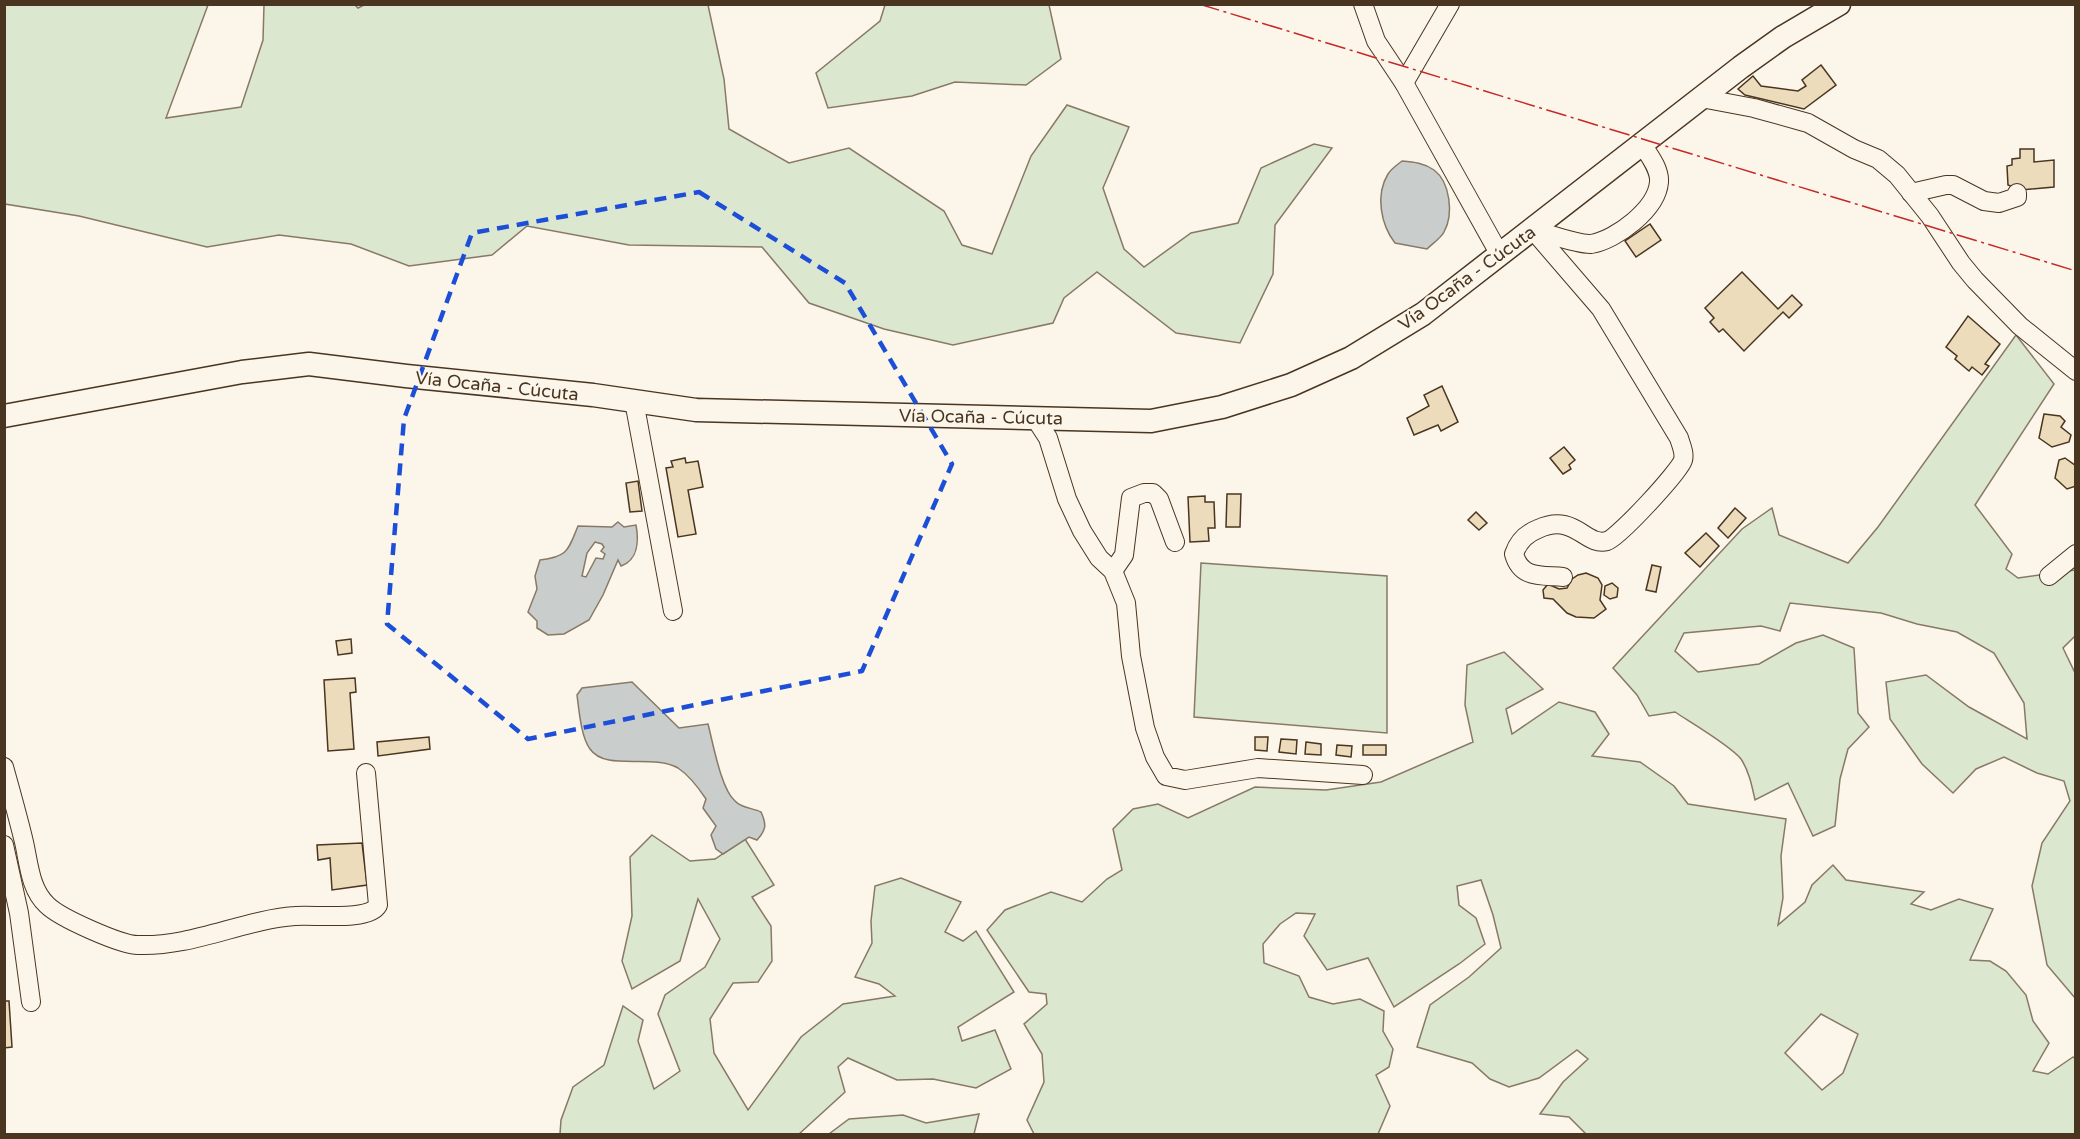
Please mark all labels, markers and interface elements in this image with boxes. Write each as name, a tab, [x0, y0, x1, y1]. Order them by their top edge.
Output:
street label: Vía Ocaña - Cúcuta	[1394, 221, 1540, 335]
street label: Vía Ocaña - Cúcuta	[414, 366, 580, 406]
street label: Vía Ocaña - Cúcuta	[899, 405, 1063, 429]

